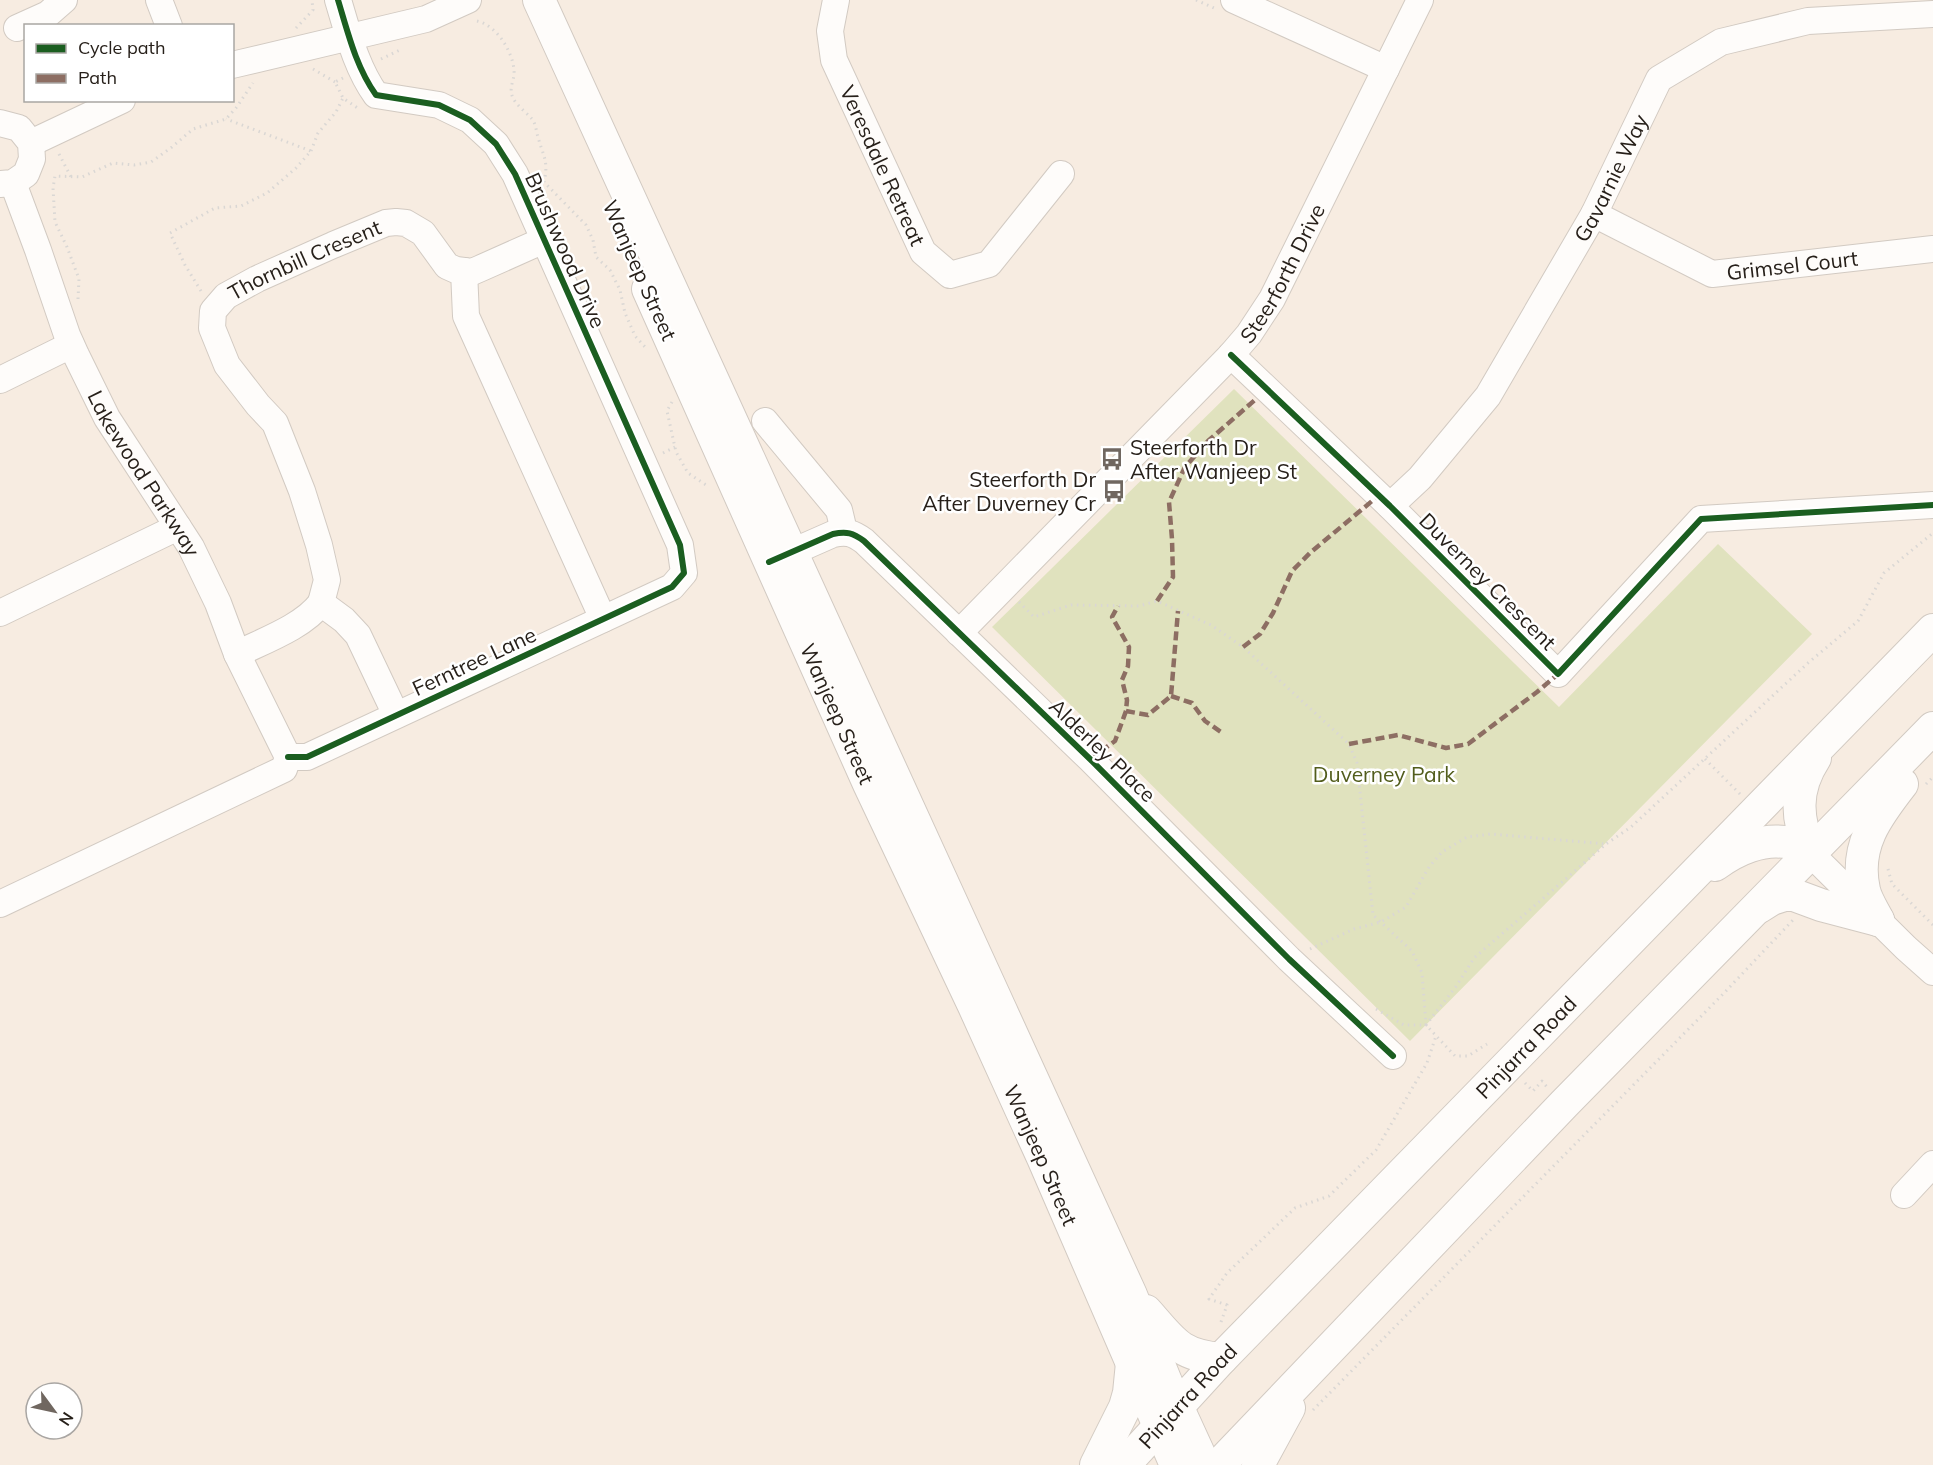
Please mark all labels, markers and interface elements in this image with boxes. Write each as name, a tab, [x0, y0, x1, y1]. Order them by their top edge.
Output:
legend	[24, 24, 234, 102]
text: Cycle path	[78, 36, 165, 59]
text: Path	[78, 66, 117, 89]
street label: Veresdale Retreat	[835, 81, 931, 249]
street label: Gavarnie Way	[1568, 110, 1653, 246]
street label: Brushwood Drive	[520, 168, 612, 332]
street label: Wanjeep Street	[597, 196, 683, 344]
street label: Steerforth Drive	[1234, 199, 1330, 348]
street label: Thornbill Cresent	[223, 214, 385, 305]
street label: Grimsel Court	[1725, 245, 1859, 285]
street label: Lakewood Parkway	[82, 386, 206, 560]
place label: Steerforth Dr After Wanjeep St	[1130, 434, 1297, 484]
bus stop icon: Steerforth Dr After Wanjeep St	[1099, 446, 1125, 472]
place label: Steerforth Dr After Duverney Cr	[922, 466, 1096, 516]
bus stop icon: Steerforth Dr After Duverney Cr	[1101, 478, 1127, 504]
street label: Duverney Crescent	[1414, 507, 1562, 655]
street label: Ferntree Lane	[408, 621, 540, 701]
street label: Wanjeep Street	[795, 639, 880, 788]
street label: Alderley Place	[1044, 693, 1162, 807]
park label: Duverney Park	[1313, 761, 1455, 787]
street label: Pinjarra Road	[1470, 990, 1582, 1104]
street label: Wanjeep Street	[998, 1081, 1084, 1229]
street label: Pinjarra Road	[1133, 1338, 1242, 1454]
north arrow	[24, 1381, 84, 1441]
text: N	[55, 1409, 78, 1430]

